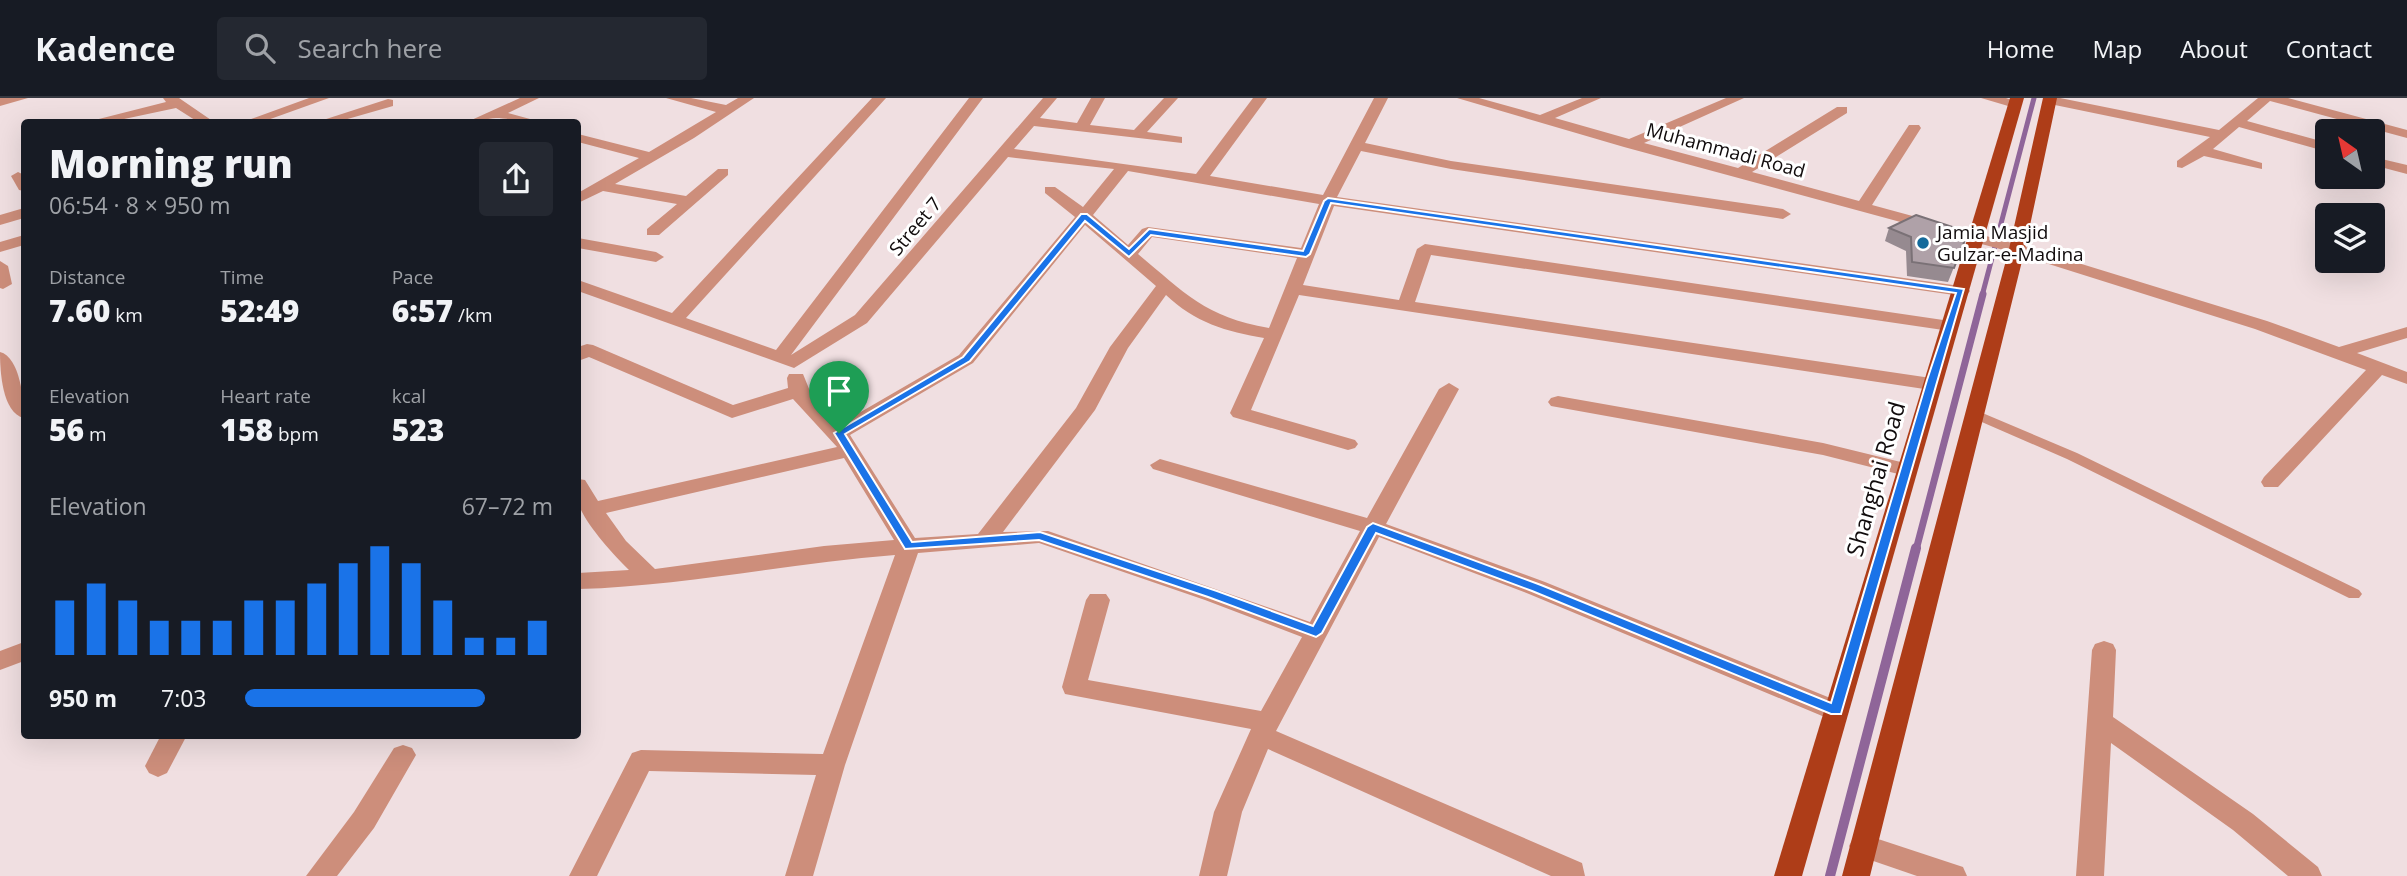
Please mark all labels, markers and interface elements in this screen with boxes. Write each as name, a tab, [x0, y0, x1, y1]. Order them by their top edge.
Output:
search box	[217, 17, 707, 80]
text: Kadence	[35, 26, 175, 71]
icon: search	[241, 29, 279, 67]
text: Search here	[297, 30, 442, 66]
text: Home	[1987, 32, 2055, 65]
text: Map	[2093, 32, 2142, 65]
text: About	[2180, 32, 2248, 65]
text: Contact	[2286, 32, 2372, 65]
street label: Muhammadi Road	[1644, 116, 1808, 184]
north arrow	[2315, 119, 2385, 189]
map controls	[2315, 119, 2385, 273]
text: Morning run	[49, 137, 293, 189]
button: share	[479, 142, 553, 216]
text: 06:54 · 8 × 950 m	[49, 189, 231, 221]
street label: Street 7	[883, 191, 947, 261]
button: layers	[2315, 203, 2385, 273]
place label: Jamia Masjid Gulzar-e-Madina	[1935, 219, 2084, 267]
marker: Jamia Masjid Gulzar-e-Madina	[1915, 235, 1931, 251]
text: Distance	[49, 264, 125, 290]
text: Time	[220, 264, 264, 290]
text: Pace	[392, 264, 433, 290]
text: 7.60	[49, 290, 110, 331]
text: 52:49	[220, 290, 299, 331]
text: 6:57	[392, 290, 453, 331]
text: km	[110, 302, 143, 328]
text: /km	[453, 302, 493, 328]
pin	[809, 361, 869, 433]
icon: arrive	[820, 372, 858, 410]
text: Elevation	[49, 383, 130, 409]
text: Heart rate	[220, 383, 311, 409]
text: kcal	[392, 383, 426, 409]
street label: Shanghai Road	[1838, 398, 1912, 560]
text: 56	[49, 409, 84, 450]
text: 158	[220, 409, 273, 450]
text: 523	[392, 409, 444, 450]
text: m	[84, 421, 107, 447]
text: bpm	[273, 421, 319, 447]
text: Elevation	[49, 490, 147, 522]
text: 67–72 m	[462, 490, 553, 522]
text: 950 m	[49, 682, 117, 714]
text: 7:03	[161, 682, 207, 714]

